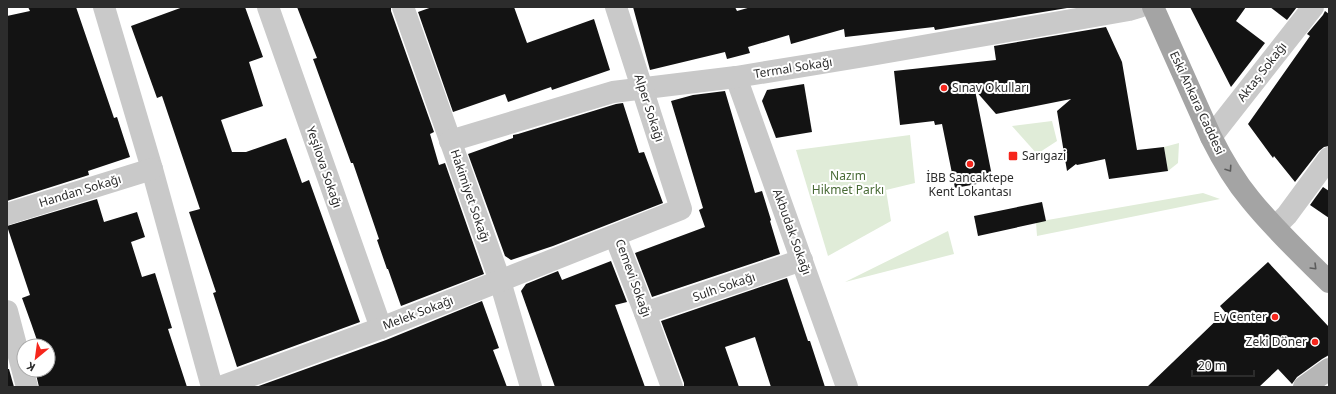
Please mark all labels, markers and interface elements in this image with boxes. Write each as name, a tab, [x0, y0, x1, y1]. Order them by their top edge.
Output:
street label: Aktaş Sokağı	[1233, 38, 1290, 105]
street label: Eski Ankara Caddesi	[1166, 48, 1229, 157]
street label: Termal Sokağı	[752, 53, 833, 82]
street label: Alper Sokağı	[631, 72, 668, 144]
place label: Sınav Okulları	[952, 79, 1029, 96]
marker: Sınav Okulları	[939, 83, 949, 93]
street label: Yeşilova Sokağı	[303, 124, 346, 210]
street label: Hakimiyet Sokağı	[447, 147, 494, 245]
place label: Sarıgazi	[1022, 147, 1066, 164]
marker: Sarıgazi	[1007, 150, 1019, 162]
marker: İBB Sancaktepe Kent Lokantası	[965, 159, 975, 169]
one-way arrow	[1224, 164, 1231, 171]
park label: Nazım Hikmet Parkı	[812, 167, 884, 198]
place label: İBB Sancaktepe Kent Lokantası	[926, 169, 1014, 200]
street label: Handan Sokağı	[37, 170, 123, 211]
street label: Akbudak Sokağı	[769, 187, 816, 277]
street label: Cemevi Sokağı	[611, 236, 655, 319]
one-way arrow	[1309, 262, 1317, 270]
street label: Sulh Sokağı	[690, 268, 757, 305]
street label: Melek Sokağı	[380, 291, 456, 334]
place label: Ev Center	[1213, 308, 1267, 325]
marker: Ev Center	[1270, 312, 1280, 322]
place label: Zeki Döner	[1246, 333, 1307, 350]
marker: Zeki Döner	[1310, 337, 1320, 347]
north arrow	[16, 338, 56, 378]
scale bar	[1192, 352, 1254, 378]
text: 20 m	[1198, 357, 1226, 374]
text: K	[23, 359, 38, 376]

